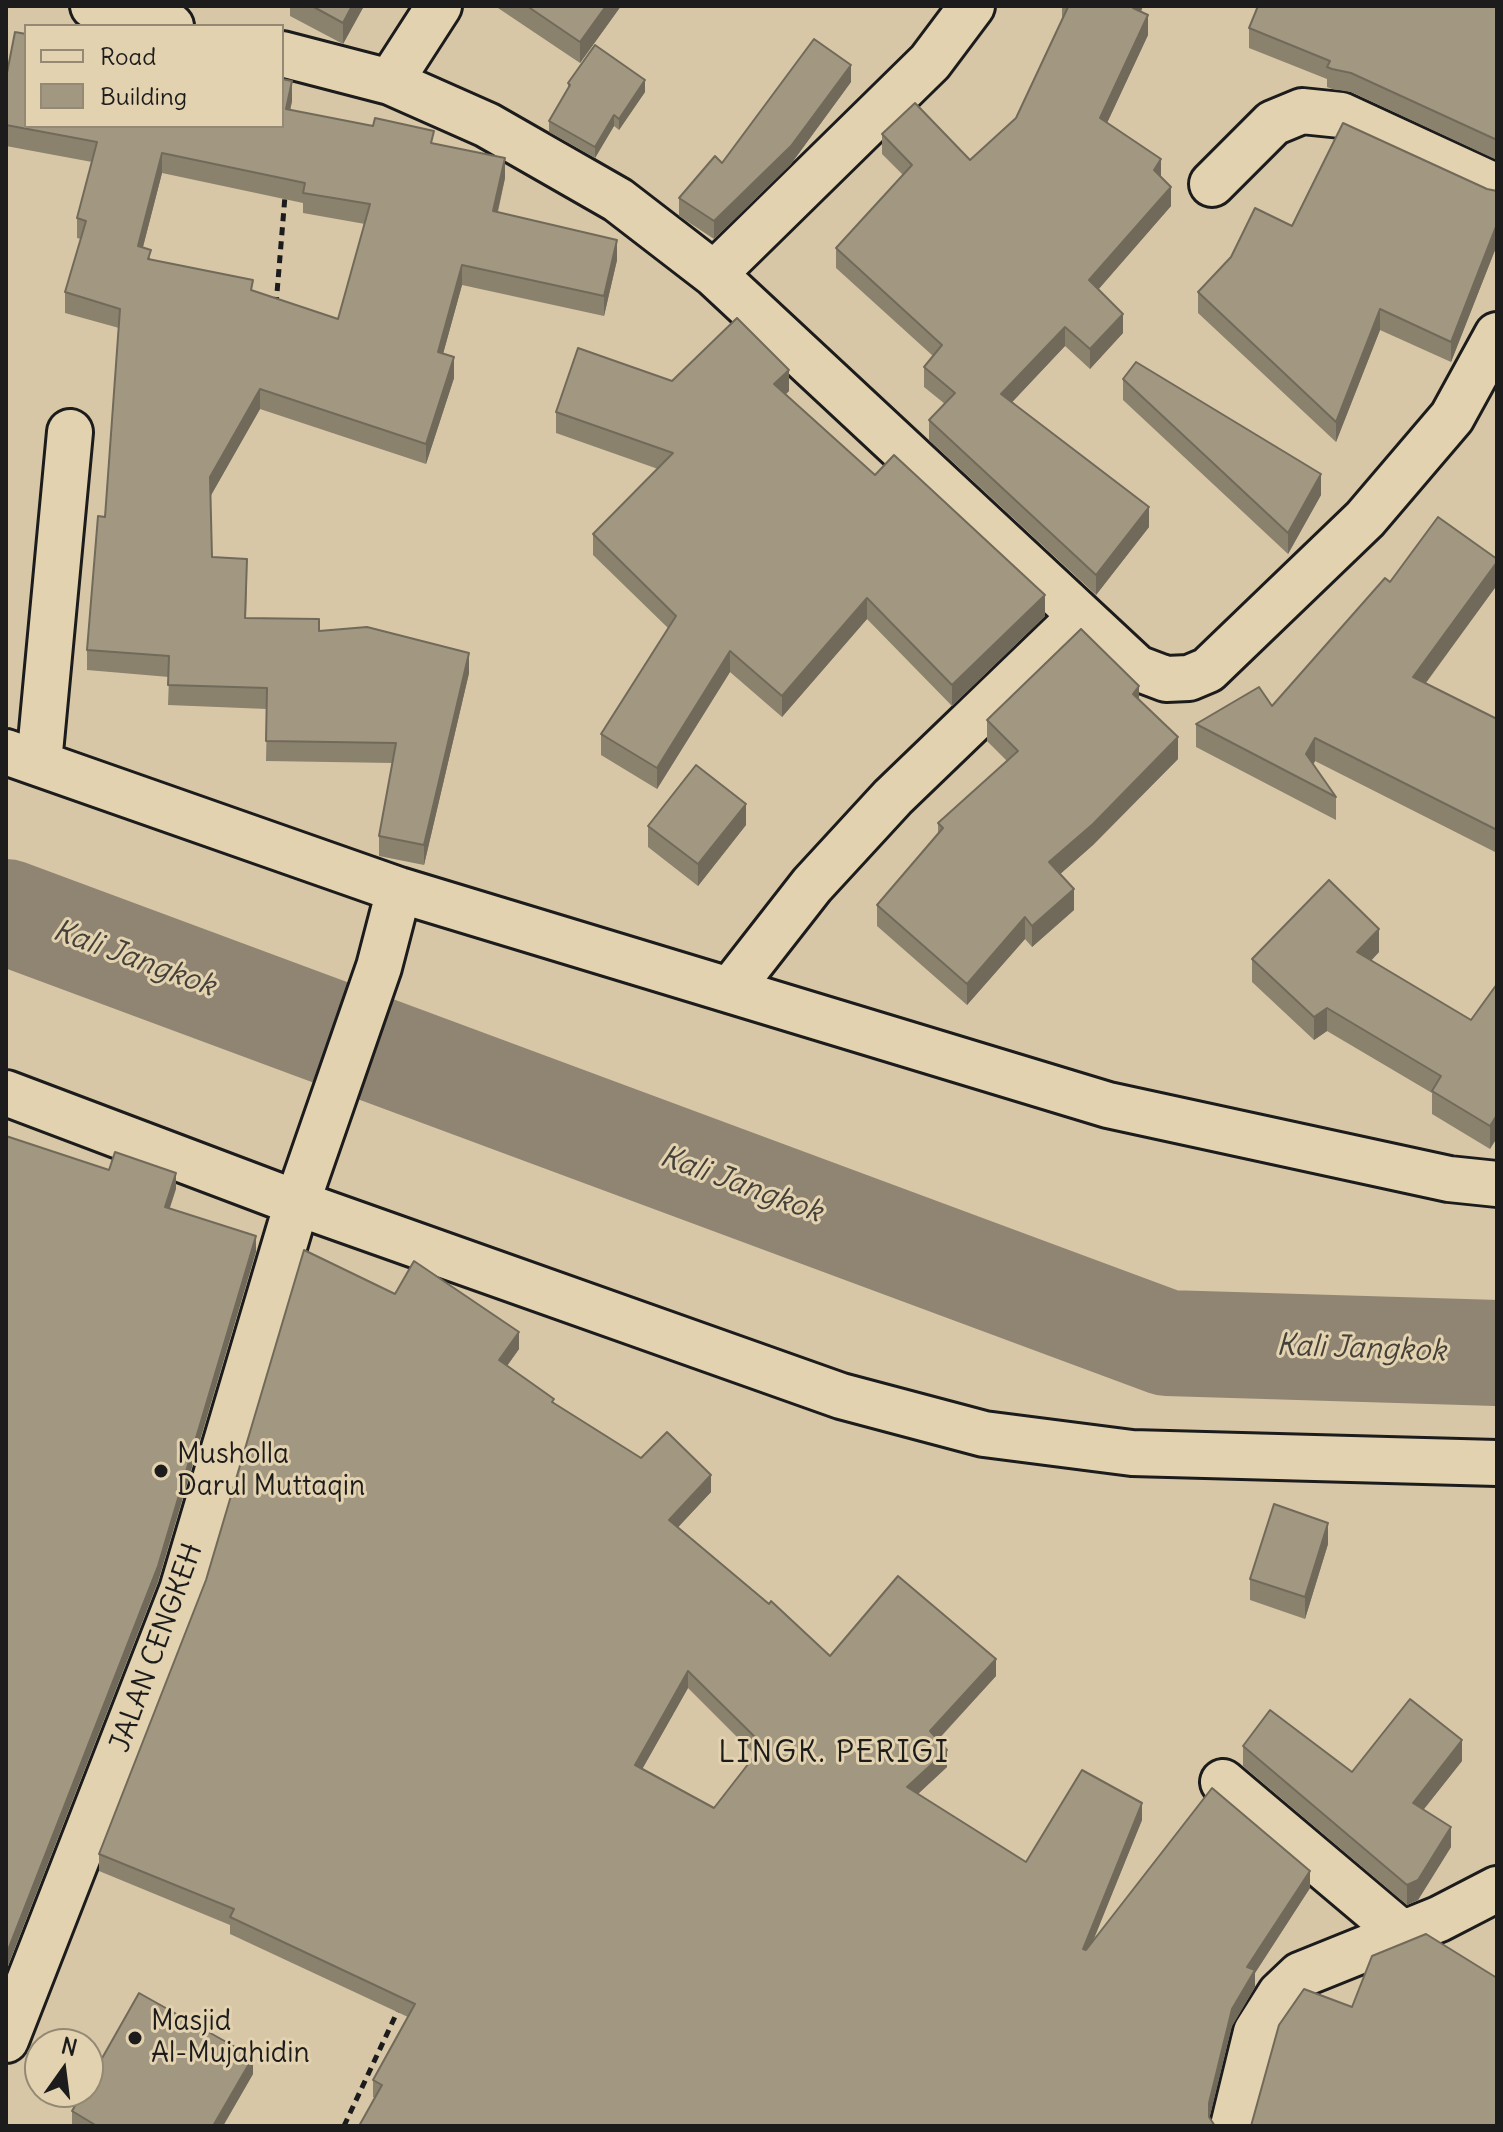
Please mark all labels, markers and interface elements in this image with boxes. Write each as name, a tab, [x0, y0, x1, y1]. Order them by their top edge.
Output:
legend	[24, 24, 284, 128]
text: Road	[100, 41, 156, 71]
text: Building	[100, 81, 187, 111]
water label: Kali Jangkok	[48, 913, 220, 1005]
water label: Kali Jangkok	[655, 1139, 827, 1231]
water label: Kali Jangkok	[1276, 1328, 1446, 1370]
place label: Musholla Darul Muttaqin	[177, 1438, 365, 1504]
marker: Musholla Darul Muttaqin	[152, 1462, 170, 1480]
street label: JALAN CENGKEH	[104, 1539, 210, 1757]
district label: LINGK. PERIGI	[718, 1735, 950, 1771]
place label: Masjid Al-Mujahidin	[151, 2005, 310, 2071]
north arrow	[24, 2028, 104, 2108]
marker: Masjid Al-Mujahidin	[126, 2029, 144, 2047]
text: N	[59, 2031, 80, 2062]

